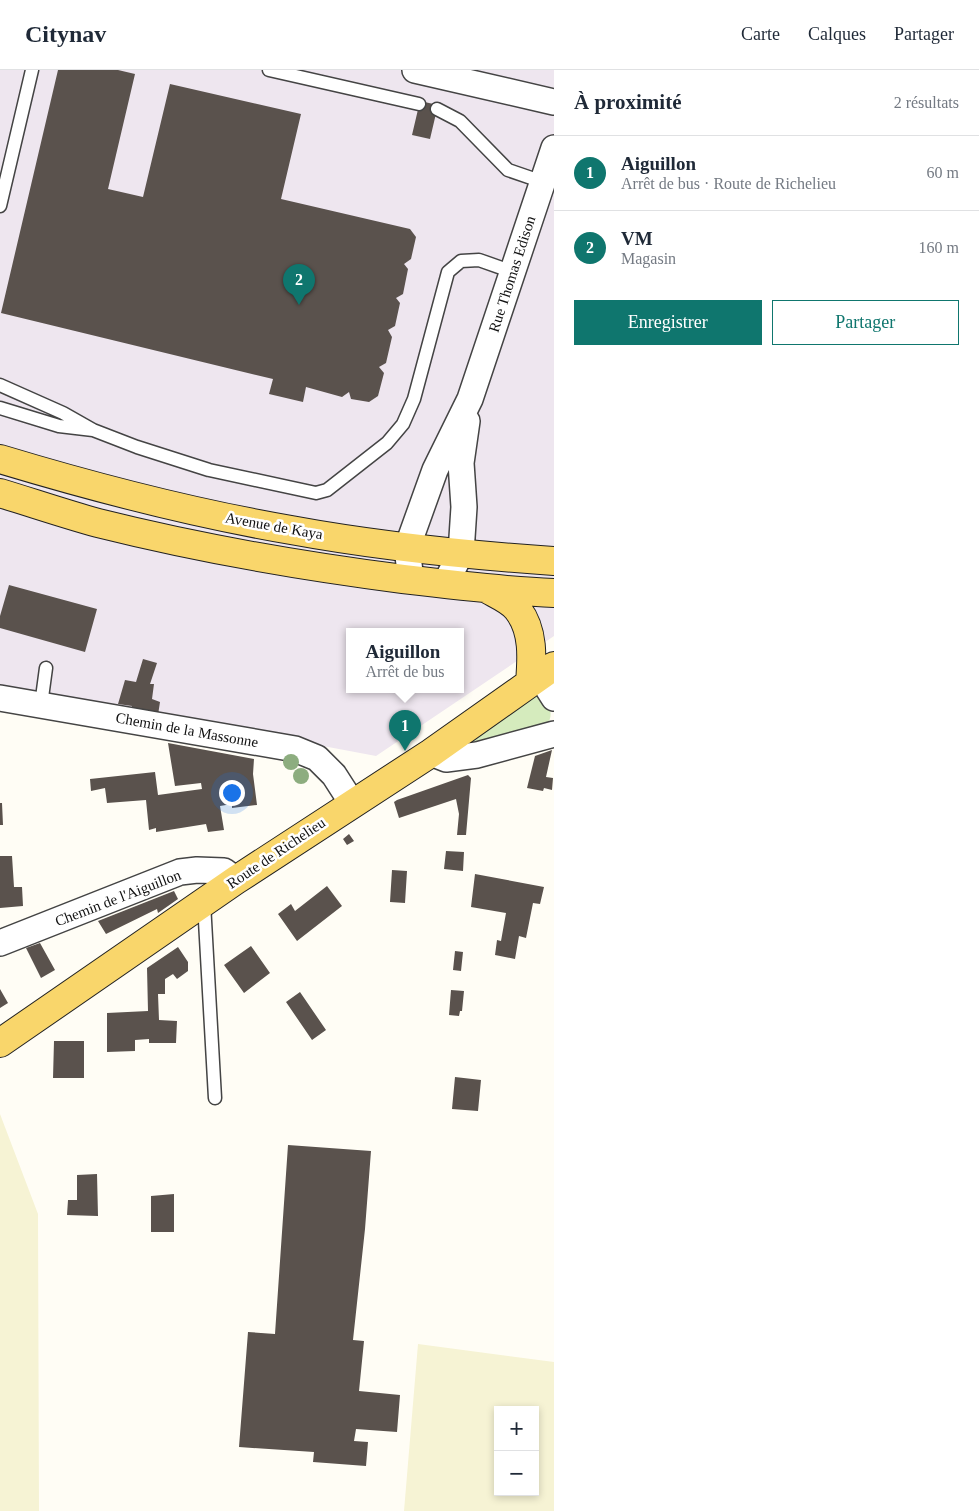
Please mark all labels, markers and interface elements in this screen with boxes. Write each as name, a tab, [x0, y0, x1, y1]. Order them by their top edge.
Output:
text: Citynav	[25, 21, 106, 47]
text: Carte	[741, 24, 780, 44]
text: Calques	[808, 24, 866, 44]
text: Partager	[894, 24, 954, 44]
text: À proximité	[574, 90, 682, 114]
text: 2 résultats	[894, 94, 959, 111]
text: Aiguillon	[621, 153, 696, 174]
text: 1	[586, 164, 594, 181]
text: 60 m	[927, 164, 959, 181]
text: Arrêt de bus · Route de Richelieu	[621, 175, 836, 192]
street label: Rue Thomas Edison	[486, 213, 539, 334]
text: VM	[621, 228, 653, 249]
text: 2	[586, 239, 594, 256]
text: 160 m	[919, 239, 959, 256]
text: Magasin	[621, 250, 676, 267]
pin: 2	[283, 264, 315, 305]
button: Enregistrer	[574, 300, 762, 345]
button: Partager	[772, 300, 959, 345]
street label: Avenue de Kaya	[224, 510, 324, 543]
popup	[346, 628, 464, 693]
text: Aiguillon	[365, 641, 440, 662]
text: Arrêt de bus	[365, 663, 445, 680]
street label: Chemin de la Massonne	[114, 710, 260, 750]
pin: 1	[389, 710, 421, 751]
your location	[219, 780, 245, 806]
street label: Route de Richelieu	[224, 814, 329, 892]
street label: Chemin de l'Aiguillon	[53, 866, 184, 929]
map controls	[494, 1406, 539, 1496]
button: +	[494, 1406, 539, 1451]
button: −	[494, 1451, 539, 1496]

